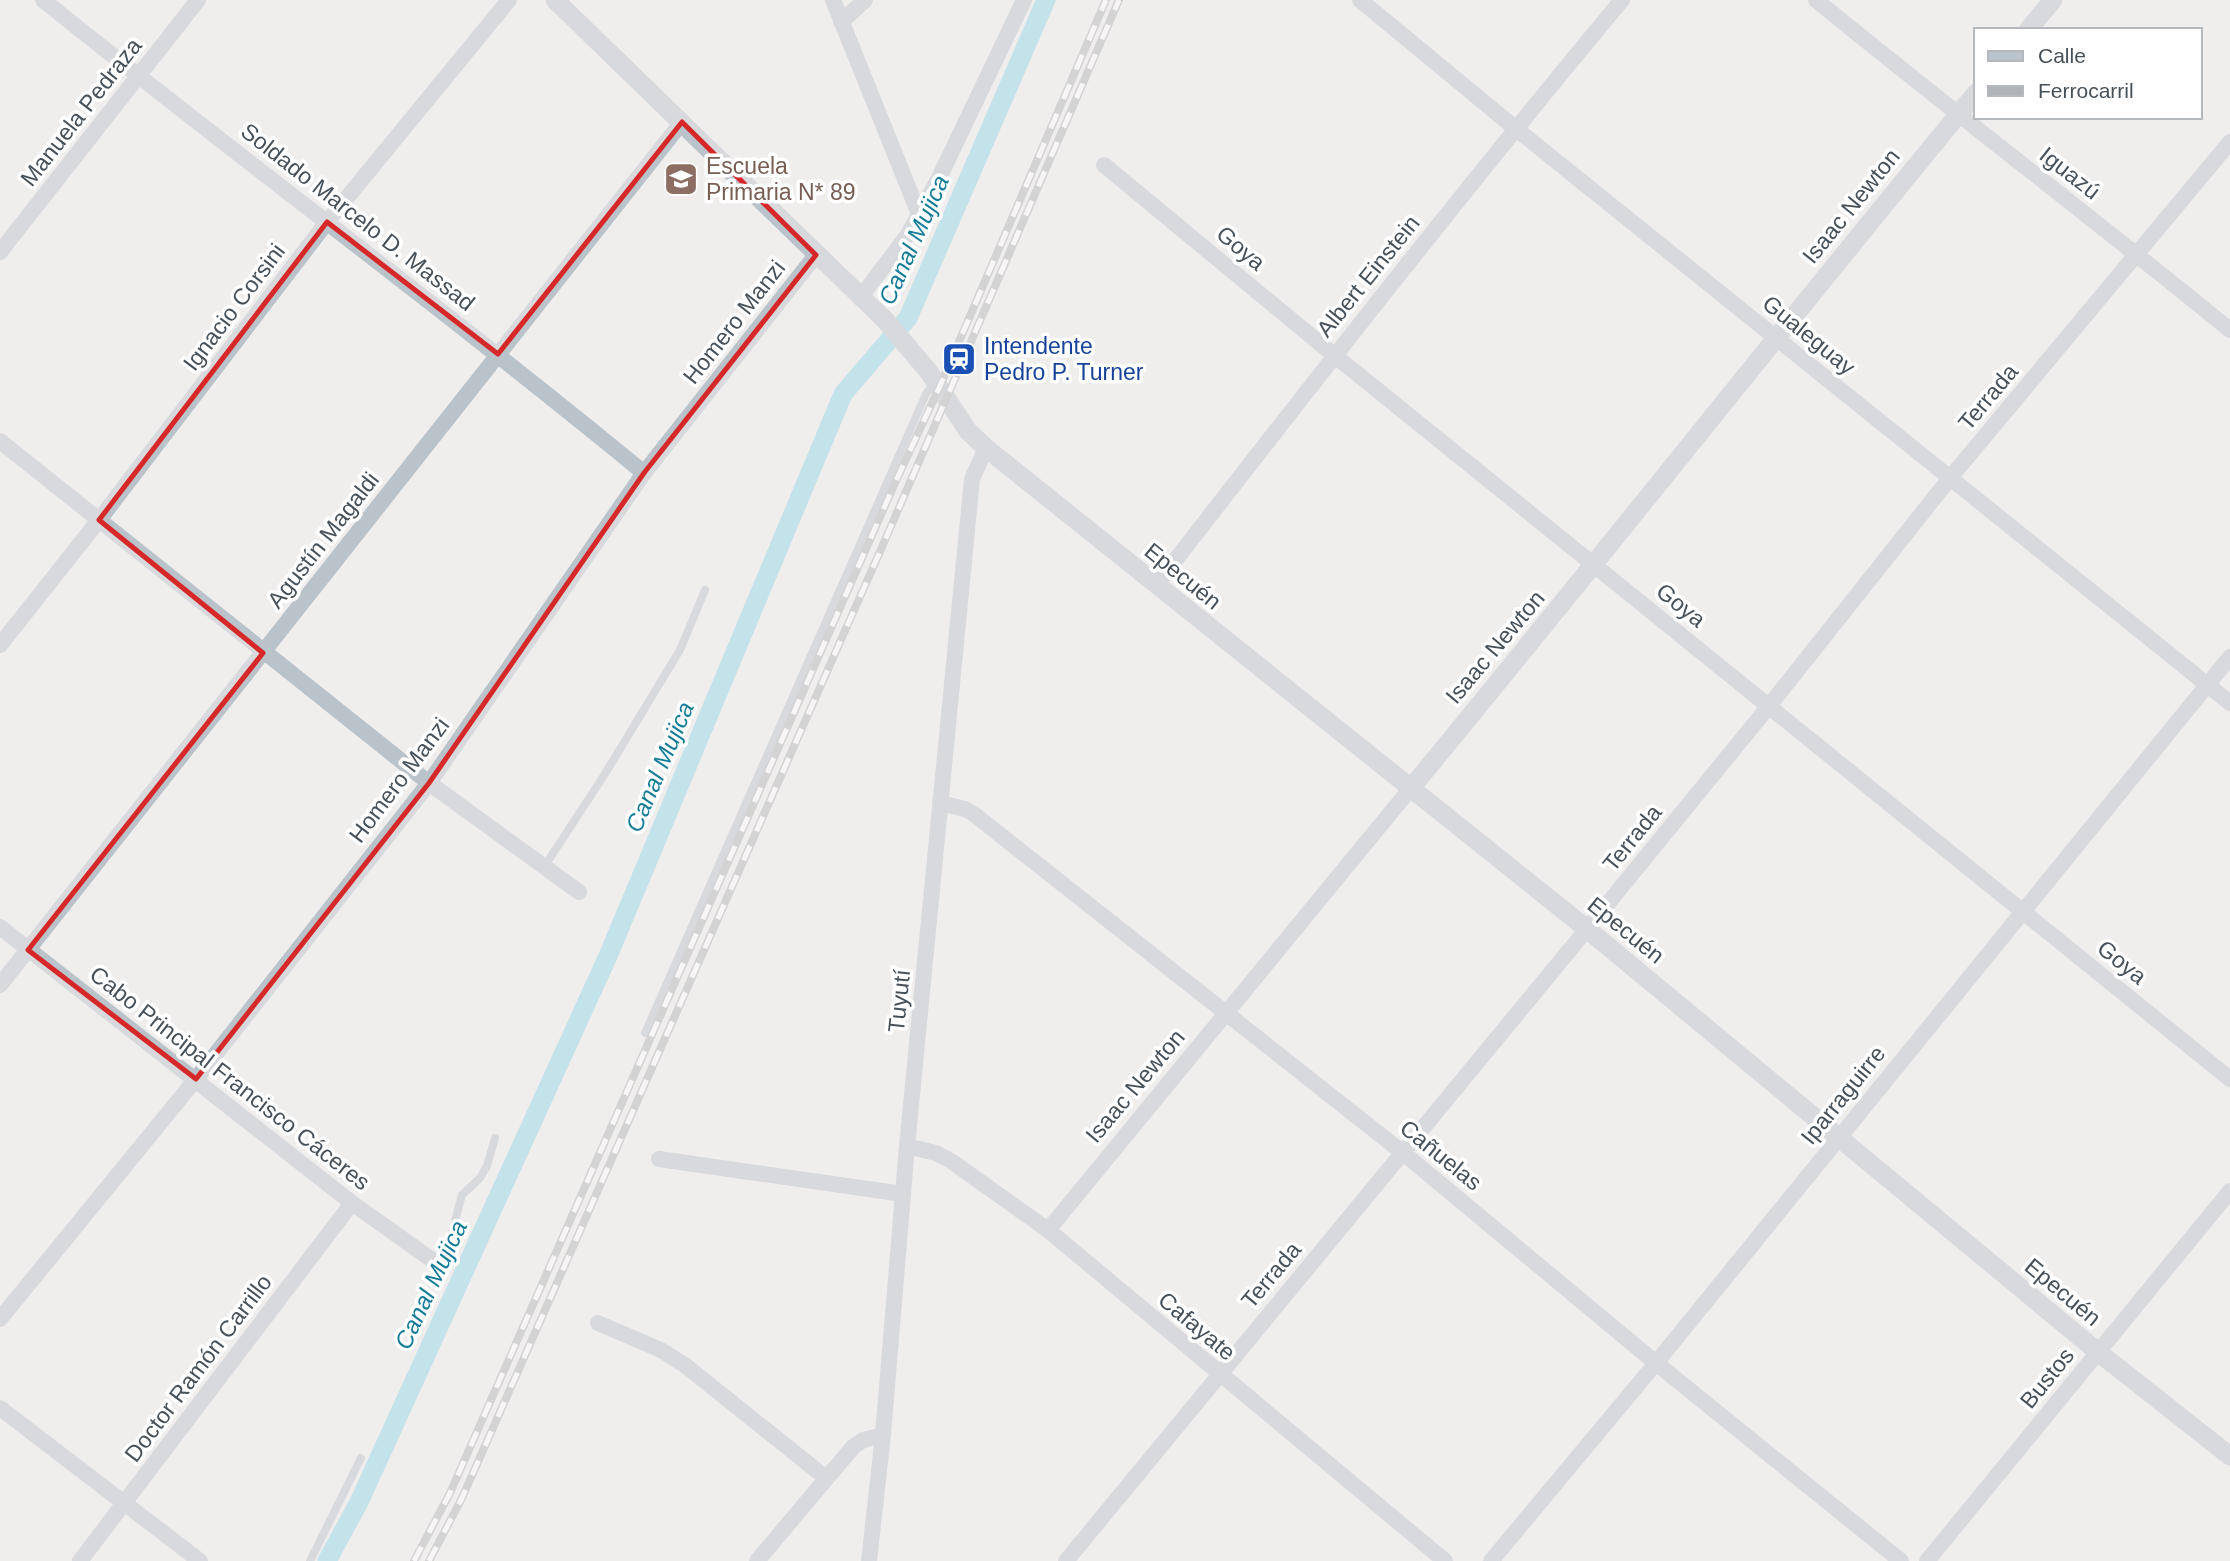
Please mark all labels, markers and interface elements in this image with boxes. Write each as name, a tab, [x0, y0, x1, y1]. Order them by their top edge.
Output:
legend	[1974, 28, 2202, 119]
street label: Manuela Pedraza	[15, 33, 147, 191]
text: Calle	[2038, 44, 2086, 67]
text: Ferrocarril	[2038, 79, 2134, 102]
street label: Soldado Marcelo D. Massad	[236, 118, 480, 316]
street label: Iguazú	[2035, 141, 2105, 205]
street label: Isaac Newton	[1797, 144, 1905, 268]
place label: Escuela Primaria N* 89	[706, 153, 856, 205]
school or university icon: Escuela Primaria N* 89	[662, 160, 700, 198]
water label: Canal Mujica	[873, 171, 954, 309]
street label: Albert Einstein	[1311, 210, 1425, 342]
street label: Goya	[1212, 220, 1271, 276]
street label: Ignacio Corsini	[178, 238, 290, 376]
street label: Homero Manzi	[678, 255, 790, 389]
street label: Gualeguay	[1758, 290, 1861, 380]
place label: Intendente Pedro P. Turner	[984, 333, 1144, 385]
station icon: Intendente Pedro P. Turner	[940, 340, 978, 378]
street label: Terrada	[1953, 359, 2023, 435]
street label: Agustín Magaldi	[262, 467, 384, 613]
street label: Epecuén	[1140, 537, 1226, 615]
street label: Goya	[1651, 578, 1711, 633]
street label: Isaac Newton	[1440, 585, 1550, 709]
water label: Canal Mujica	[620, 698, 699, 836]
street label: Homero Manzi	[344, 712, 454, 848]
street label: Terrada	[1597, 799, 1667, 876]
street label: Epecuén	[1583, 891, 1669, 969]
street label: Goya	[2092, 935, 2152, 990]
street label: Cabo Principal Francisco Cáceres	[85, 961, 375, 1195]
street label: Tuyutí	[883, 968, 915, 1034]
street label: Isaac Newton	[1080, 1024, 1190, 1148]
street label: Iparraguirre	[1795, 1041, 1891, 1149]
street label: Cañuelas	[1395, 1114, 1487, 1196]
water label: Canal Mujica	[389, 1216, 472, 1353]
street label: Terrada	[1236, 1237, 1306, 1313]
street label: Epecuén	[2020, 1253, 2106, 1331]
street label: Doctor Ramón Carrillo	[119, 1269, 277, 1467]
street label: Cafayate	[1153, 1286, 1241, 1366]
street label: Bustos	[2015, 1342, 2079, 1414]

